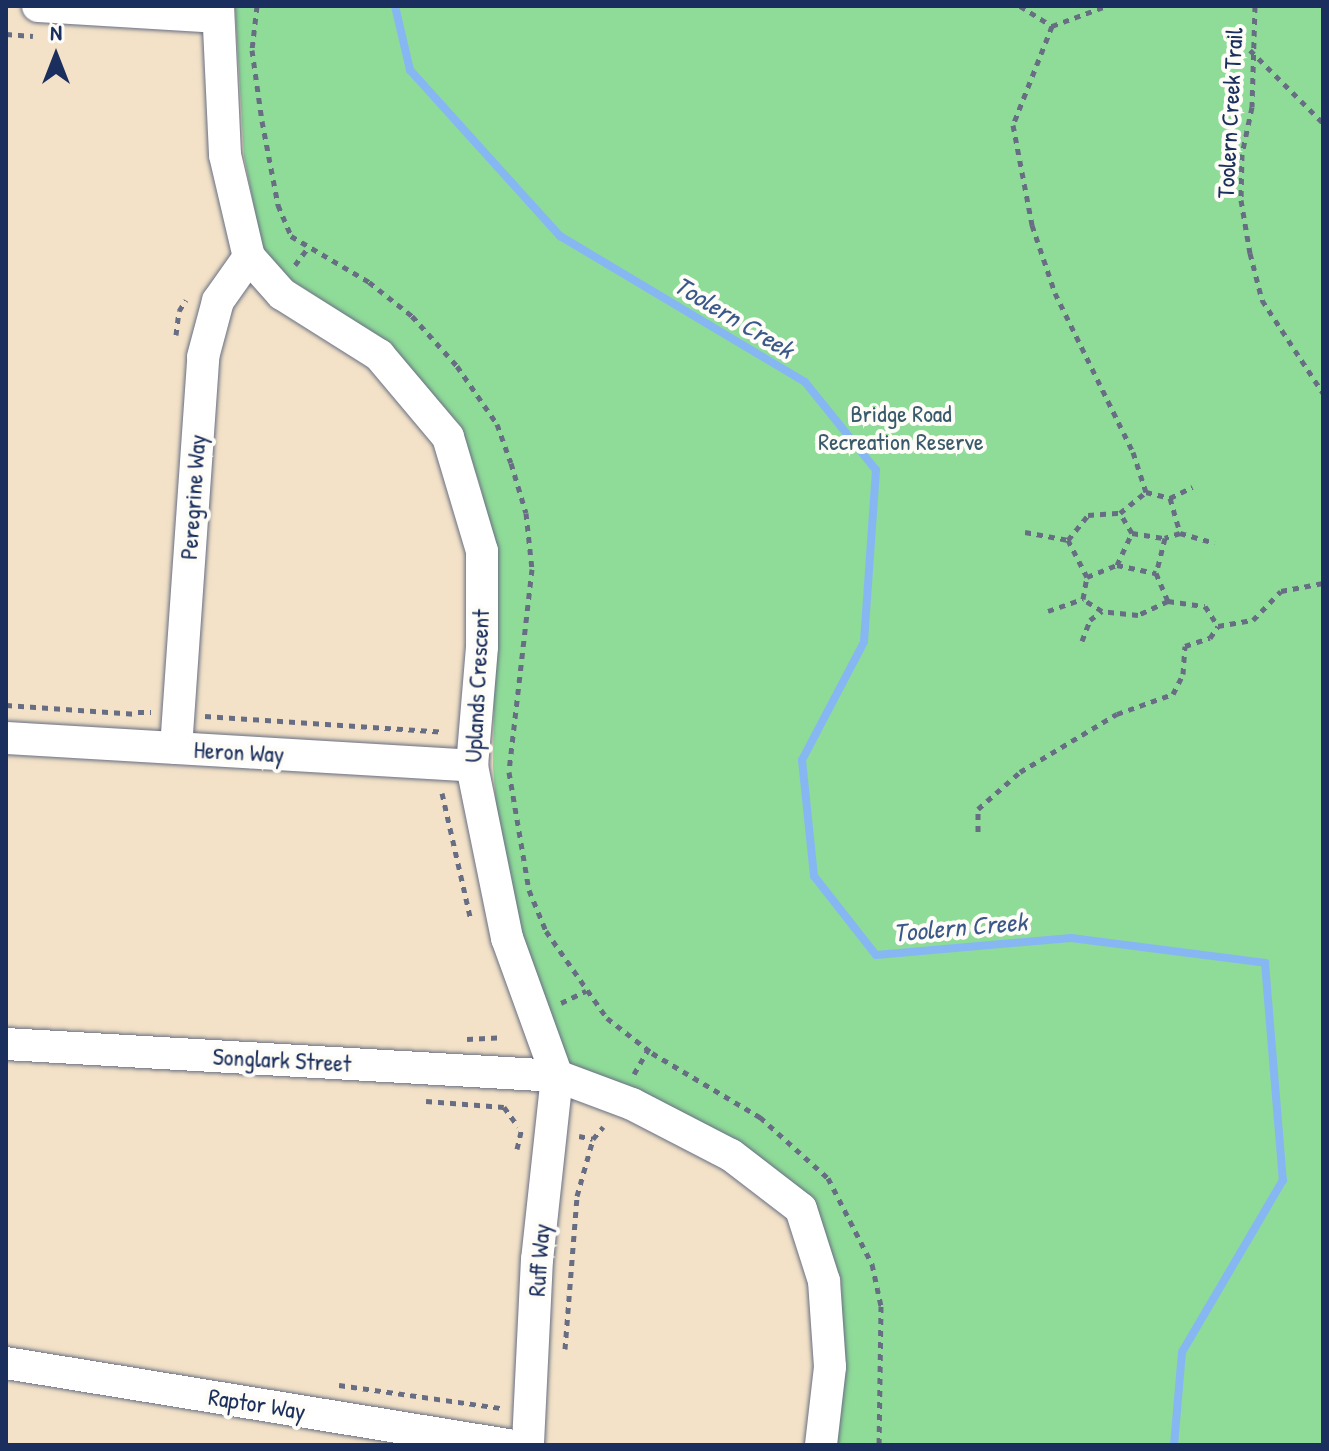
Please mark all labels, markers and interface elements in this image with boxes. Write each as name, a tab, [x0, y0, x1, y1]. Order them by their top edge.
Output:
north arrow	[16, 16, 96, 96]
text: N	[50, 17, 62, 47]
street label: Toolern Creek Trail	[1211, 27, 1249, 199]
water label: Toolern Creek	[669, 269, 799, 365]
park label: Bridge Road Recreation Reserve	[818, 400, 984, 456]
street label: Peregrine Way	[174, 433, 212, 561]
street label: Uplands Crescent	[459, 609, 495, 763]
street label: Heron Way	[193, 735, 285, 769]
water label: Toolern Creek	[892, 906, 1028, 948]
street label: Songlark Street	[212, 1042, 352, 1078]
street label: Ruff Way	[522, 1223, 556, 1297]
street label: Raptor Way	[207, 1382, 307, 1426]

